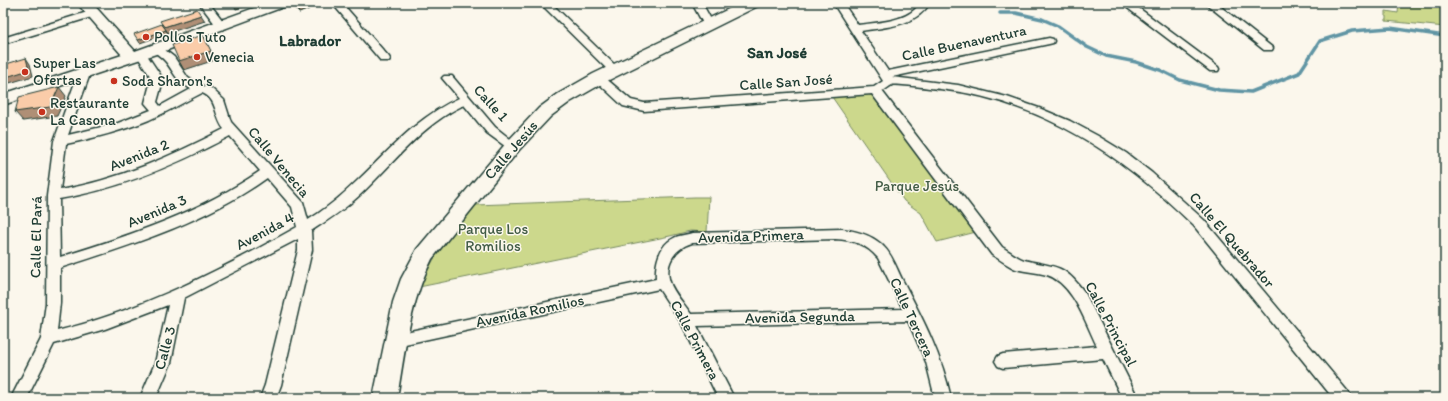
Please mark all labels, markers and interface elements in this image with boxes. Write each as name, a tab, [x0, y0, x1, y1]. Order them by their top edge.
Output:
street label: Calle Buenaventura	[900, 21, 1028, 65]
place label: Pollos Tuto	[154, 28, 226, 46]
district label: Labrador	[279, 31, 342, 50]
marker: Pollos Tuto	[141, 32, 151, 42]
district label: San José	[747, 43, 807, 62]
place label: Venecia	[205, 48, 255, 66]
marker: Venecia	[192, 52, 202, 62]
place label: Super Las Ofertas	[33, 54, 96, 89]
marker: Super Las Ofertas	[20, 67, 30, 77]
street label: Calle San José	[739, 70, 833, 94]
place label: Soda Sharon's	[122, 72, 213, 90]
marker: Soda Sharon's	[109, 76, 119, 86]
street label: Calle 1	[470, 81, 512, 125]
place label: Restaurante La Casona	[50, 94, 129, 129]
marker: Restaurante La Casona	[37, 107, 47, 117]
street label: Calle Jesús	[480, 117, 542, 183]
street label: Calle Venecia	[244, 123, 314, 201]
street label: Avenida 2	[107, 135, 171, 175]
park label: Parque Jesús	[875, 177, 960, 195]
street label: Calle El Quebrador	[1185, 188, 1279, 292]
street label: Avenida 3	[125, 190, 189, 232]
street label: Calle El Pará	[26, 195, 46, 278]
street label: Avenida 4	[233, 208, 297, 254]
park label: Parque Los Romilios	[458, 220, 528, 255]
street label: Avenida Primera	[698, 225, 804, 247]
street label: Calle Tercera	[886, 275, 938, 360]
street label: Calle Principal	[1081, 279, 1141, 370]
street label: Avenida Romilios	[474, 291, 586, 331]
street label: Calle Primera	[666, 297, 724, 383]
street label: Avenida Segunda	[745, 307, 855, 327]
street label: Calle 3	[151, 324, 179, 372]

